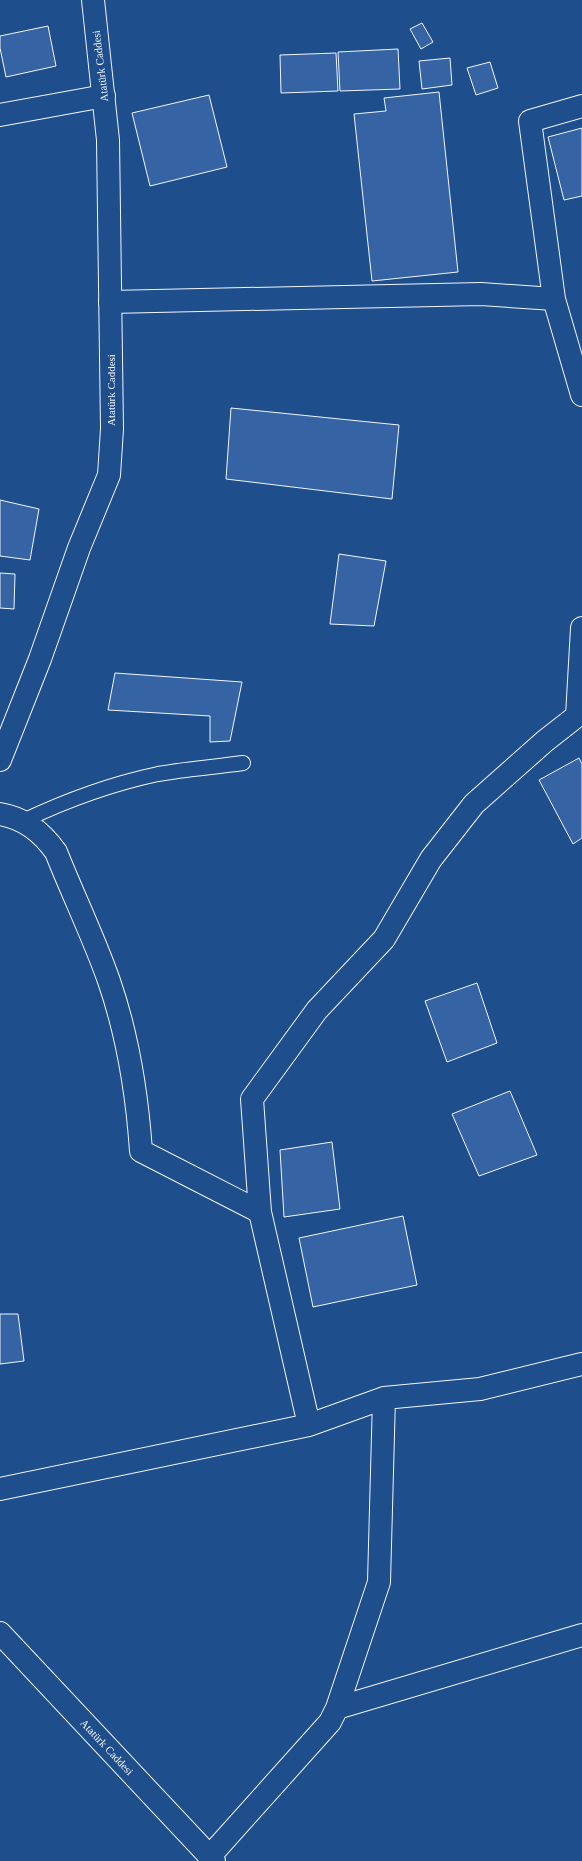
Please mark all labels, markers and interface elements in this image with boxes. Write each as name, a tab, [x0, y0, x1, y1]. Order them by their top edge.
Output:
street label: Atatürk Caddesi	[90, 30, 110, 102]
street label: Atatürk Caddesi	[105, 354, 117, 426]
street label: Atatürk Caddesi	[78, 1717, 136, 1777]

